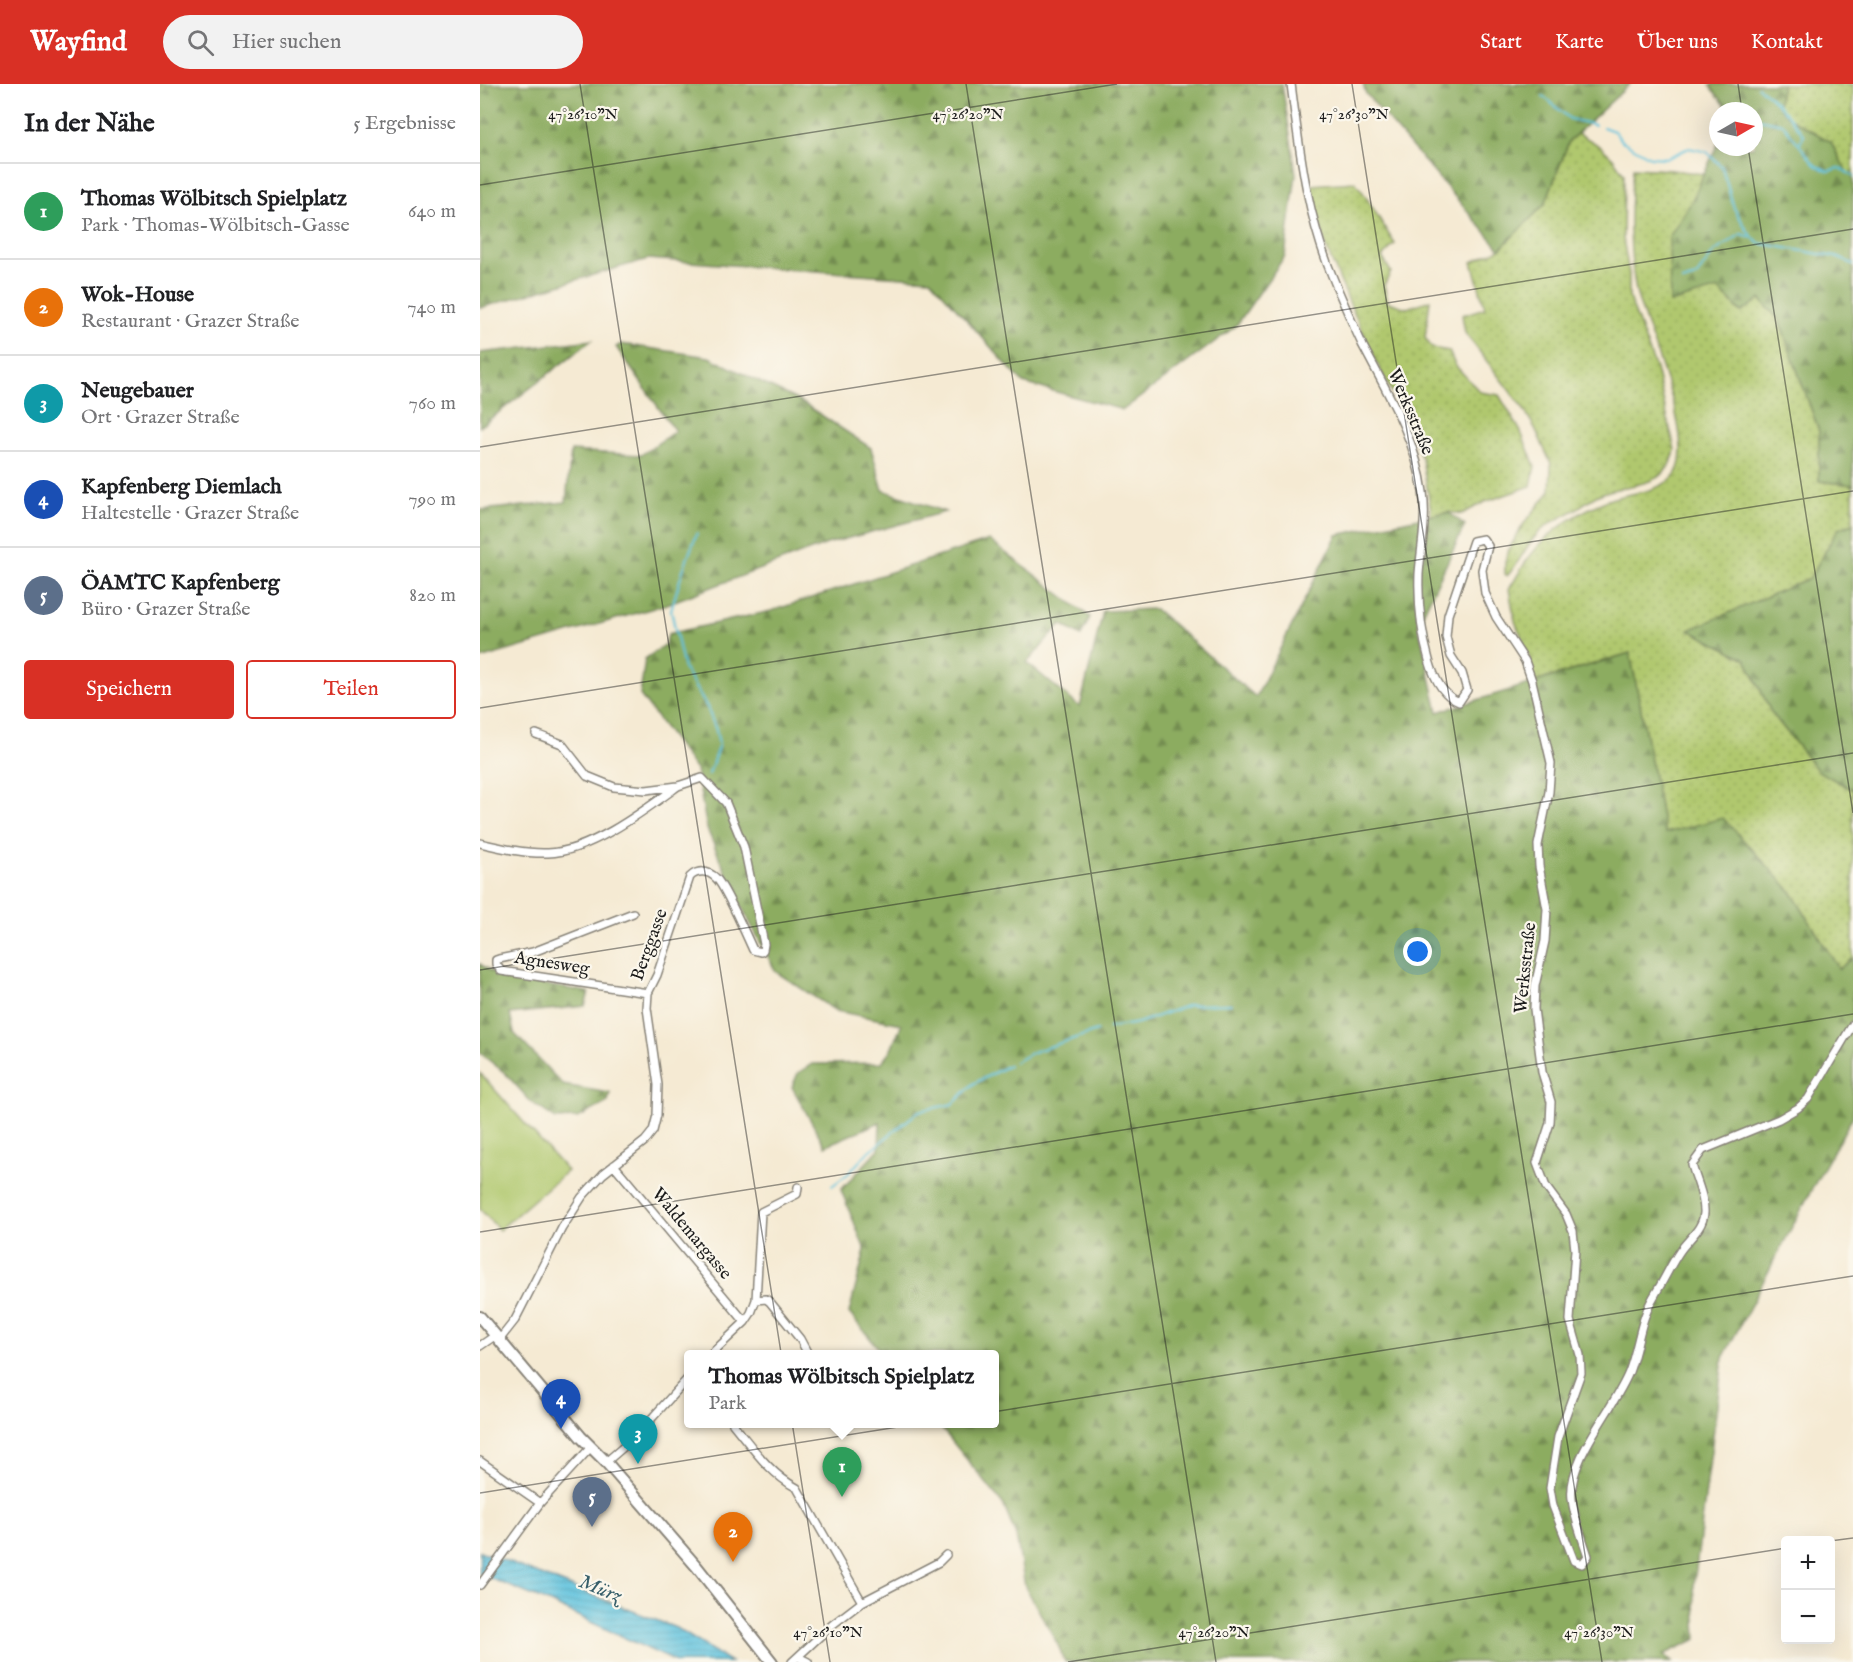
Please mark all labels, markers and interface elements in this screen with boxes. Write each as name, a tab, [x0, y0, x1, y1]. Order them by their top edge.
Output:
search box	[163, 15, 583, 69]
text: Wayfind	[30, 25, 127, 60]
icon: search	[184, 26, 217, 59]
text: Hier suchen	[232, 28, 341, 56]
text: Start	[1480, 29, 1522, 56]
text: Karte	[1555, 29, 1604, 56]
text: Über uns	[1637, 29, 1718, 56]
text: Kontakt	[1751, 29, 1823, 56]
north arrow	[1709, 102, 1763, 156]
text: 47°26'10"N	[548, 105, 618, 124]
text: 47°26'20"N	[932, 105, 1004, 124]
text: 47°26'30"N	[1319, 105, 1389, 124]
text: In der Nähe	[24, 107, 155, 140]
text: 5 Ergebnisse	[353, 111, 456, 136]
text: Thomas Wölbitsch Spielplatz	[81, 185, 347, 213]
text: 1	[40, 199, 47, 224]
text: 640 m	[408, 199, 456, 224]
text: Park · Thomas-Wölbitsch-Gasse	[81, 213, 350, 238]
text: Wok-House	[81, 281, 194, 309]
text: 2	[39, 295, 48, 320]
text: 740 m	[407, 295, 456, 320]
text: Restaurant · Grazer Straße	[81, 309, 299, 334]
street label: Werksstraße	[1382, 365, 1438, 459]
text: Neugebauer	[81, 377, 194, 405]
text: 3	[40, 391, 47, 416]
text: 760 m	[409, 391, 456, 416]
text: Ort · Grazer Straße	[81, 405, 240, 430]
text: Kapfenberg Diemlach	[81, 473, 282, 501]
text: 4	[39, 487, 48, 512]
text: 790 m	[408, 487, 456, 512]
text: Haltestelle · Grazer Straße	[81, 501, 299, 526]
text: ÖAMTC Kapfenberg	[81, 569, 280, 597]
text: 5	[40, 583, 47, 608]
text: 820 m	[409, 583, 456, 608]
text: Büro · Grazer Straße	[81, 597, 251, 622]
button: Speichern	[24, 660, 234, 719]
button: Teilen	[246, 660, 456, 719]
street label: Berggasse	[626, 906, 674, 984]
street label: Werksstraße	[1510, 921, 1542, 1015]
your location	[1403, 937, 1432, 966]
street label: Agnesweg	[512, 947, 592, 981]
street label: Waldemargasse	[646, 1183, 736, 1285]
popup	[684, 1350, 999, 1428]
text: Thomas Wölbitsch Spielplatz	[709, 1363, 974, 1391]
pin: 4	[542, 1380, 580, 1429]
text: Park	[709, 1391, 747, 1416]
pin: 3	[618, 1414, 658, 1464]
pin: 1	[822, 1448, 862, 1497]
pin: 5	[572, 1478, 612, 1527]
pin: 2	[714, 1512, 752, 1562]
map controls	[1781, 1536, 1835, 1644]
button: +	[1781, 1536, 1835, 1590]
water label: Mürz	[575, 1569, 627, 1610]
button: −	[1781, 1590, 1835, 1644]
text: 47°26'10"N	[793, 1623, 863, 1642]
text: 47°26'20"N	[1178, 1623, 1250, 1642]
text: 47°26'30"N	[1564, 1623, 1634, 1642]

